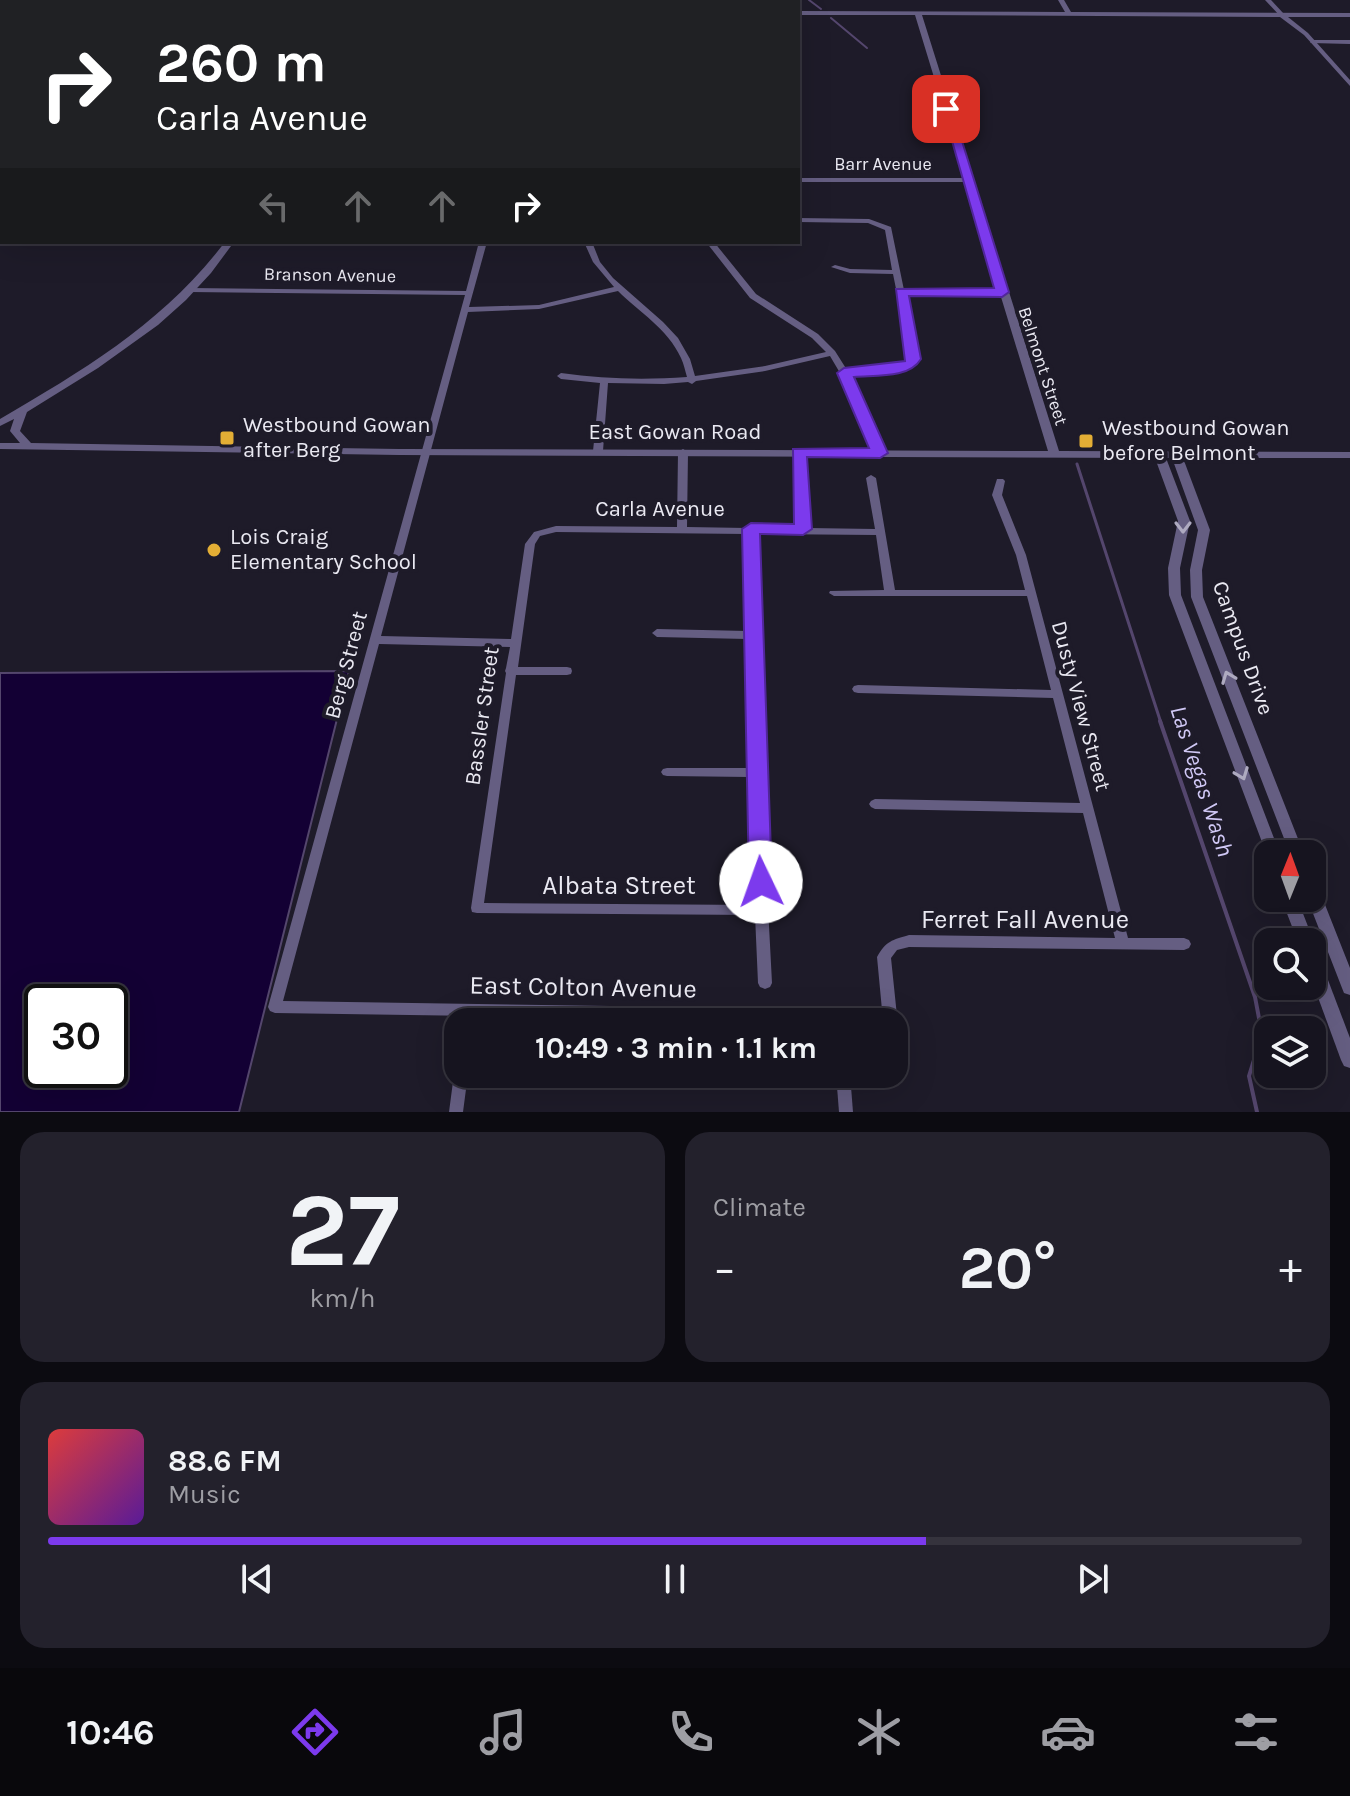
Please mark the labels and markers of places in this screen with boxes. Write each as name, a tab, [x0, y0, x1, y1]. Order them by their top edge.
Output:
pin	[912, 75, 980, 143]
place label: Westbound Gowan after Berg	[243, 412, 431, 463]
place label: Westbound Gowan before Belmont	[1102, 415, 1290, 466]
marker: Westbound Gowan after Berg	[218, 429, 236, 447]
marker: Westbound Gowan before Belmont	[1077, 432, 1095, 450]
place label: Lois Craig Elementary School	[230, 524, 417, 575]
marker: Lois Craig Elementary School	[205, 541, 223, 559]

